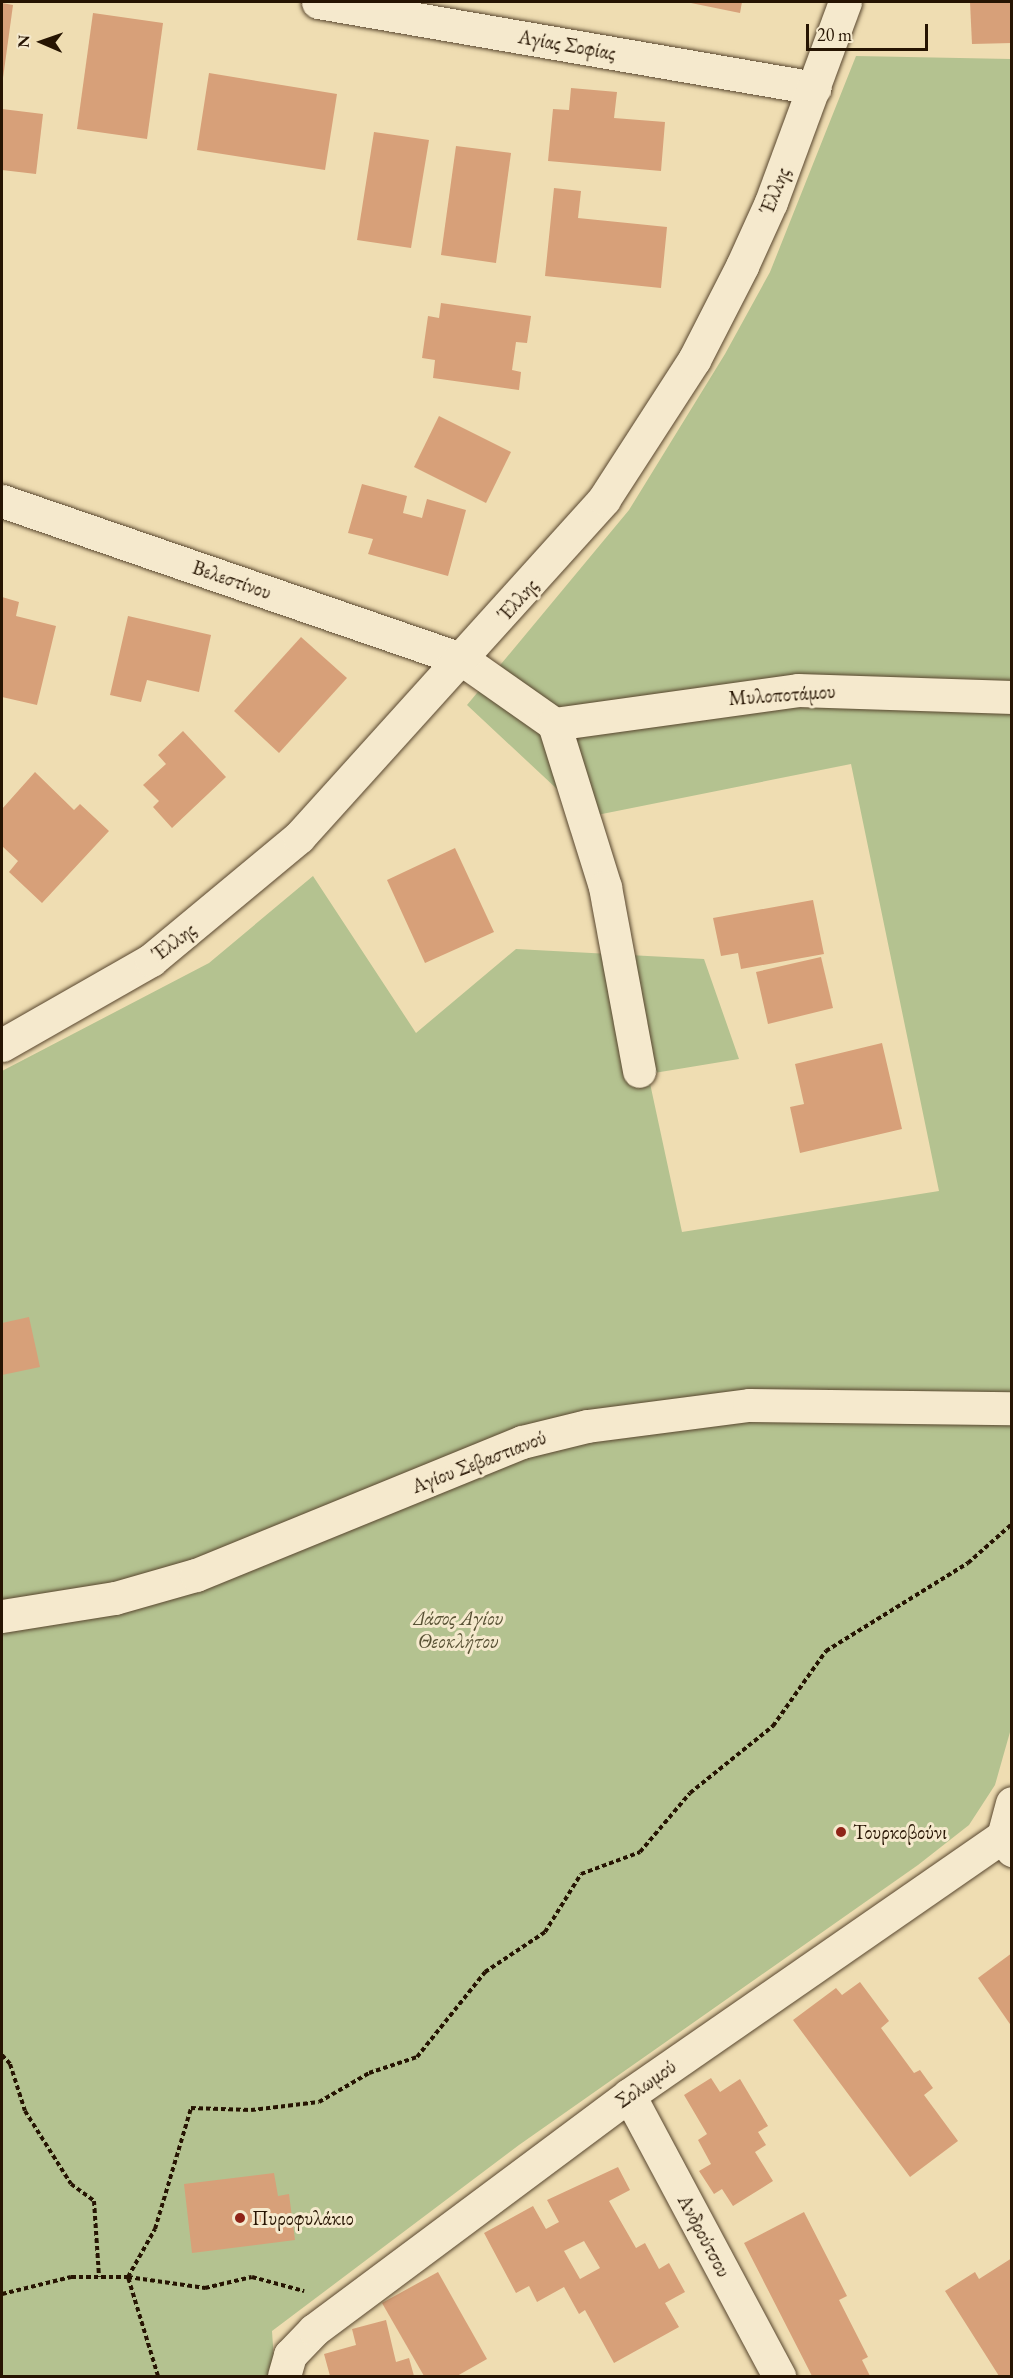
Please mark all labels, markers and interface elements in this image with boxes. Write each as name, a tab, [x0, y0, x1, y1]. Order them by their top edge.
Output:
north arrow	[12, 12, 72, 72]
scale bar	[809, 12, 930, 50]
text: 20 m	[817, 23, 852, 46]
street label: Αγίας Σοφίας	[516, 25, 618, 65]
text: N	[13, 35, 34, 48]
street label: Έλλης	[755, 164, 795, 218]
street label: Βελεστίνου	[189, 555, 275, 605]
street label: Έλλης	[493, 574, 543, 626]
street label: Μυλοποτάμου	[728, 679, 836, 711]
street label: Έλλης	[147, 918, 201, 966]
street label: Αγίου Σεβαστιανού	[408, 1425, 550, 1499]
park label: Δάσος Αγίου Θεοκλήτου	[413, 1607, 503, 1654]
place label: Τουρκοβούνι	[853, 1820, 947, 1844]
marker: Τουρκοβούνι	[834, 1825, 848, 1839]
street label: Σολωμού	[611, 2055, 681, 2113]
street label: Ανδρούτσου	[672, 2191, 736, 2281]
place label: Πυροφυλάκιο	[252, 2206, 354, 2230]
marker: Πυροφυλάκιο	[233, 2211, 247, 2225]

